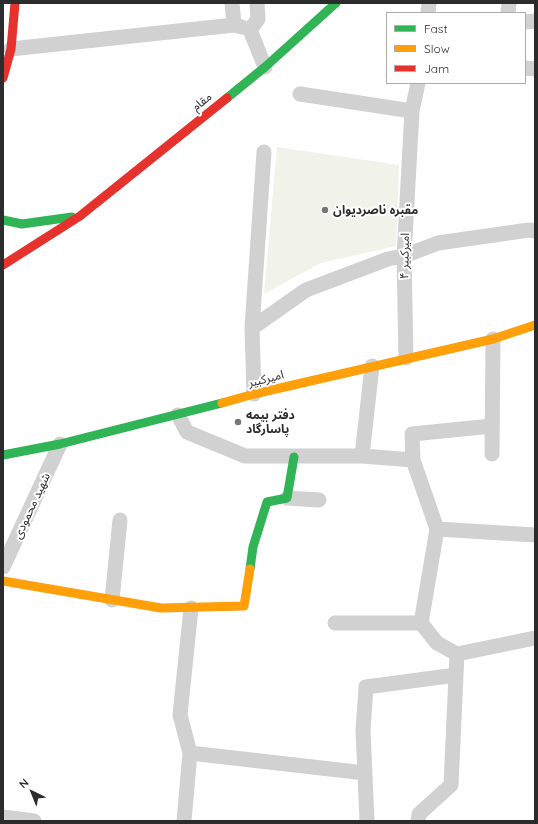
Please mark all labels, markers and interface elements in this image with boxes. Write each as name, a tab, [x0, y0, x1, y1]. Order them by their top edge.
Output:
legend	[386, 12, 526, 84]
text: Fast	[424, 21, 448, 36]
text: Slow	[424, 41, 450, 56]
text: Jam	[424, 61, 449, 76]
street label: مقام	[189, 90, 215, 114]
place label: مقبره ناصردیوان	[333, 203, 418, 217]
marker: مقبره ناصردیوان	[320, 205, 330, 215]
street label: امیرکبیر ۴	[397, 233, 413, 279]
street label: امیرکبیر	[247, 368, 285, 390]
place label: دفتر بیمه پاسارگاد	[246, 408, 295, 436]
marker: دفتر بیمه پاسارگاد	[233, 417, 243, 427]
street label: شهید محمودی	[10, 471, 54, 541]
north arrow	[12, 772, 52, 812]
text: N	[16, 775, 32, 791]

